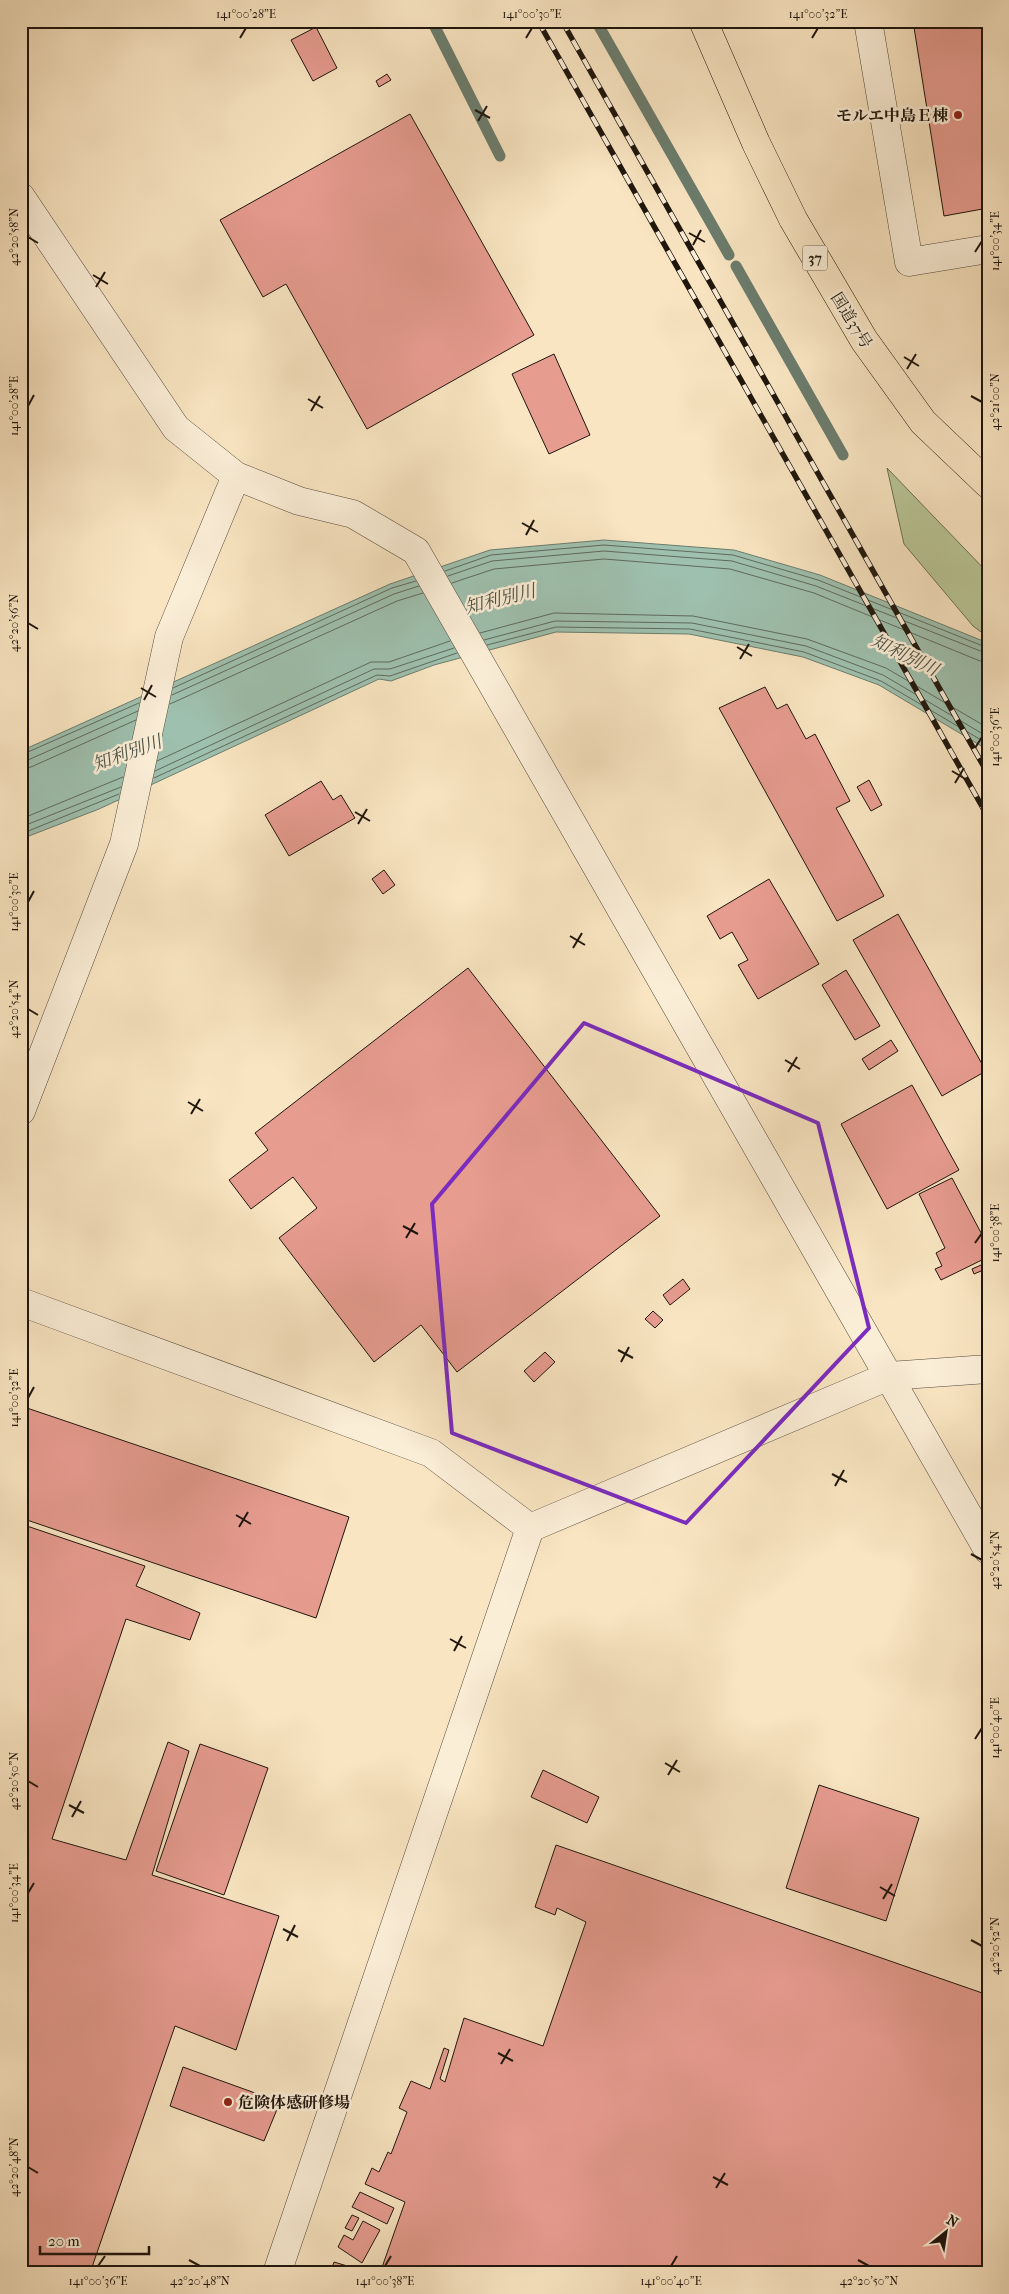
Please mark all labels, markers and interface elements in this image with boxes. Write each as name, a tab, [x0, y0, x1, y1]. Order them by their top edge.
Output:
text: 141°00'28"E	[216, 7, 276, 21]
text: 141°00'30"E	[502, 7, 562, 21]
text: 141°00'32"E	[789, 7, 847, 21]
place label: モルエ中島Ｅ棟	[836, 106, 948, 125]
marker: モルエ中島Ｅ棟	[952, 109, 964, 121]
text: 42°20'58"N	[7, 208, 21, 266]
text: 141°00'34"E	[988, 211, 1002, 271]
road number: 37	[802, 246, 828, 270]
street label: 国道37号	[827, 289, 876, 352]
text: 42°21'00"N	[988, 373, 1002, 431]
text: 141°00'28"E	[7, 376, 21, 436]
water label: 知利別川	[463, 580, 540, 618]
text: 42°20'56"N	[7, 594, 21, 652]
water label: 知利別川	[868, 630, 944, 682]
text: 141°00'36"E	[988, 707, 1002, 767]
water label: 知利別川	[90, 731, 166, 776]
text: 141°00'30"E	[7, 872, 21, 932]
text: 42°20'54"N	[7, 979, 21, 1039]
text: 141°00'38"E	[988, 1204, 1002, 1262]
text: 141°00'32"E	[7, 1369, 21, 1427]
text: 42°20'54"N	[988, 1530, 1002, 1590]
text: 141°00'40"E	[988, 1697, 1002, 1759]
text: 42°20'50"N	[7, 1752, 21, 1810]
text: 141°00'34"E	[7, 1863, 21, 1923]
text: 42°20'52"N	[988, 1917, 1002, 1975]
place label: 危険体感研修場	[238, 2093, 350, 2112]
marker: 危険体感研修場	[222, 2096, 234, 2108]
text: 42°20'48"N	[7, 2137, 21, 2197]
north arrow	[922, 2206, 972, 2256]
text: N	[943, 2211, 961, 2231]
scale bar	[40, 2224, 149, 2256]
text: 20 m	[48, 2232, 80, 2250]
text: 141°00'36"E	[68, 2274, 128, 2288]
text: 42°20'48"N	[170, 2274, 230, 2288]
text: 141°00'38"E	[356, 2274, 414, 2288]
text: 141°00'40"E	[640, 2274, 702, 2288]
text: 42°20'50"N	[840, 2274, 898, 2288]

